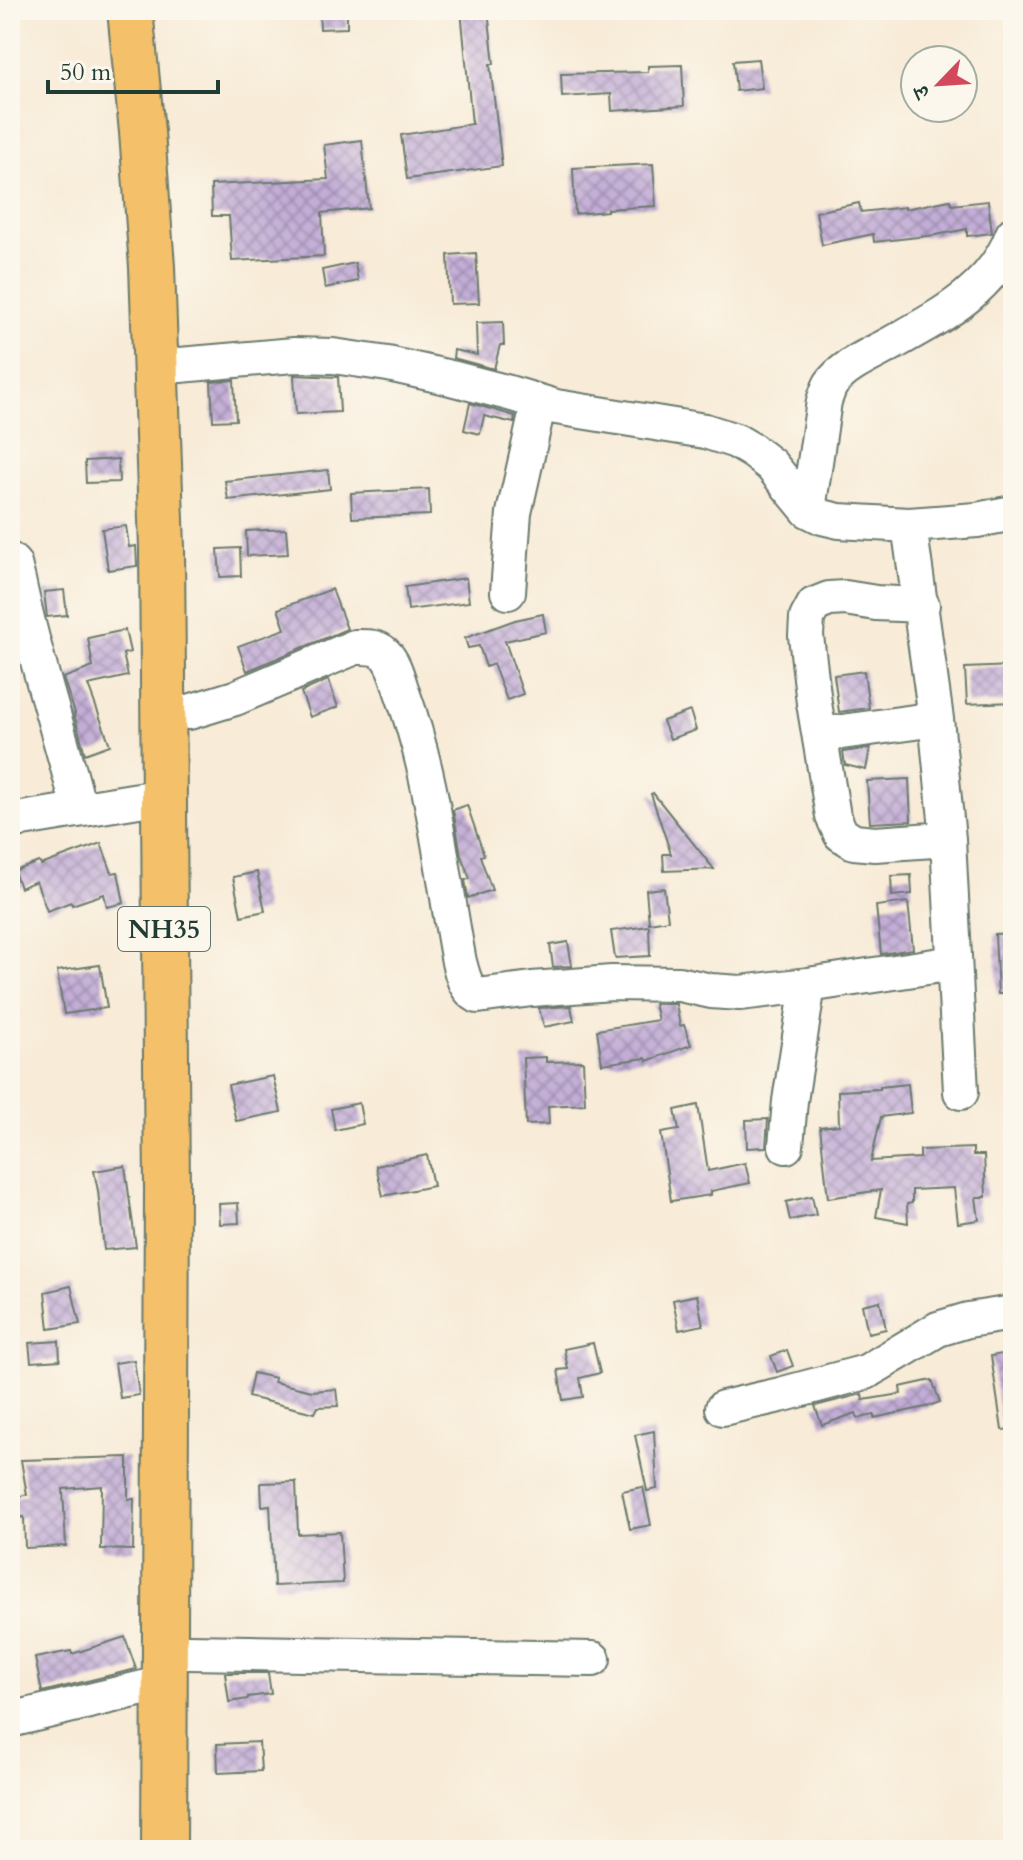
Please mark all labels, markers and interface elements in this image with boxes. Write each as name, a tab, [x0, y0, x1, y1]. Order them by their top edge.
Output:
scale bar	[48, 44, 218, 94]
north arrow	[899, 44, 979, 124]
text: 50 m	[60, 56, 112, 89]
text: उ	[905, 79, 939, 105]
road number: NH35	[118, 907, 210, 951]

